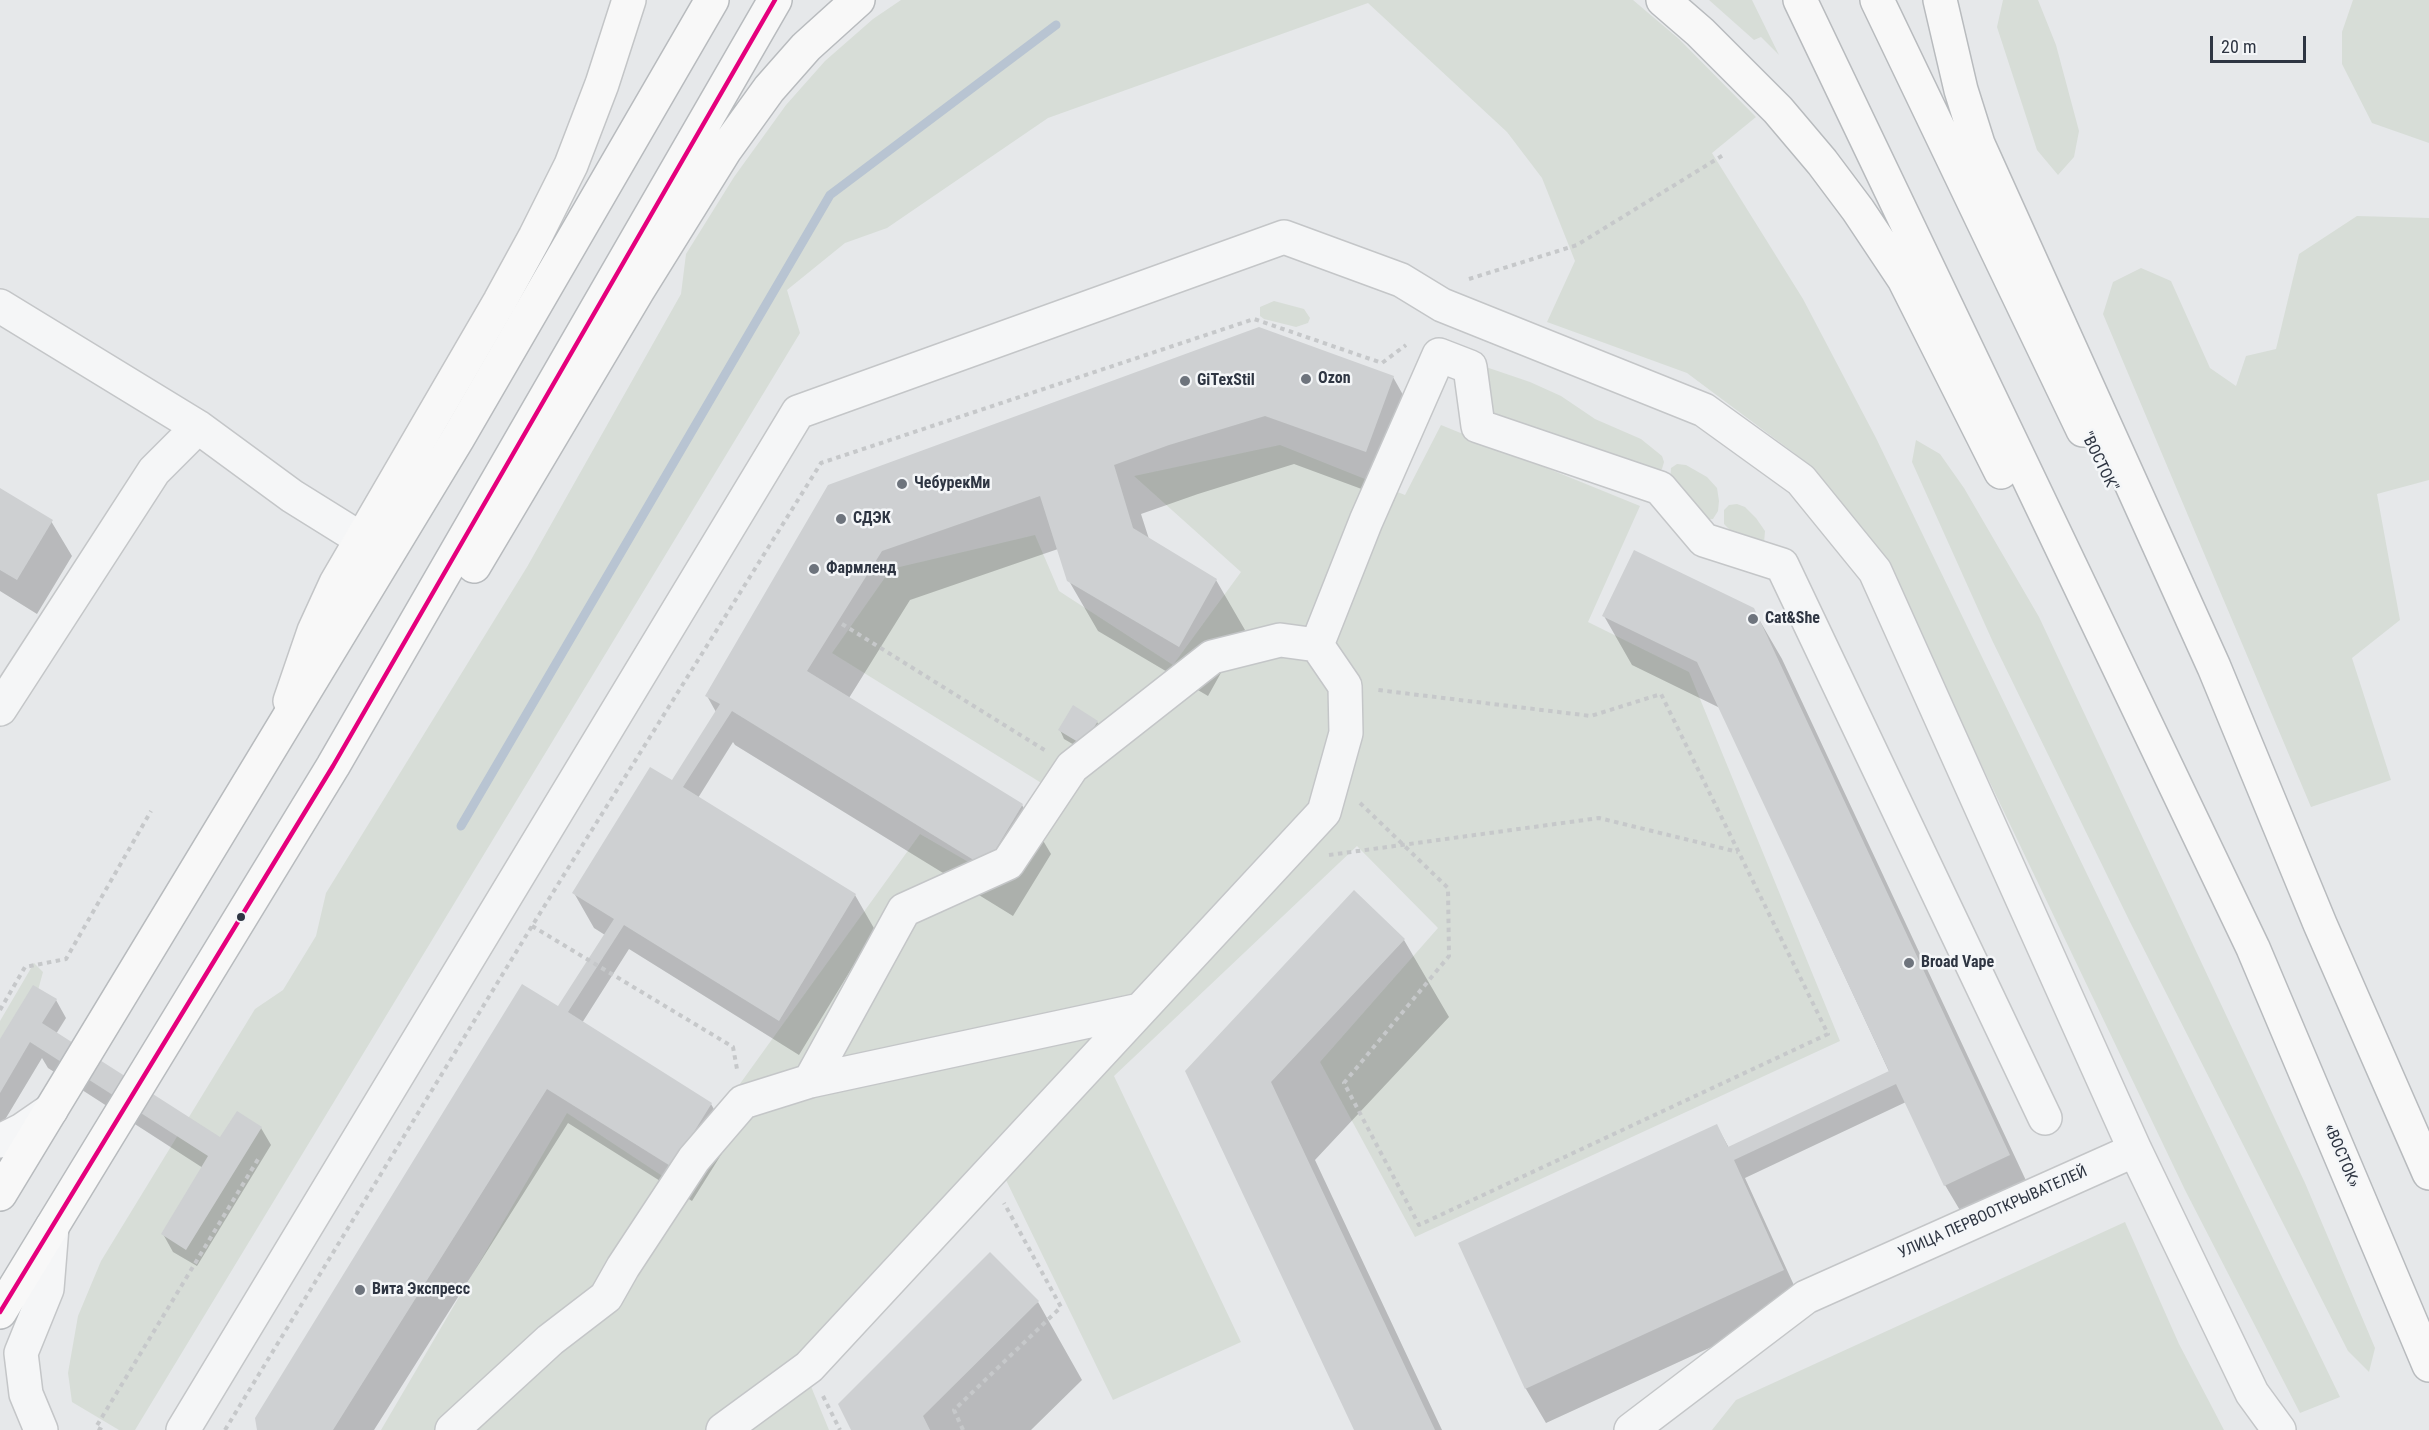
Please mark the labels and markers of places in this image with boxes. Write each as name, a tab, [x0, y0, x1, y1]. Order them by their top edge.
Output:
place label: Ozon	[1318, 369, 1351, 389]
place label: GiTexStil	[1197, 371, 1255, 391]
marker: Ozon	[1299, 372, 1313, 386]
marker: GiTexStil	[1178, 374, 1192, 388]
place label: ЧебурекМи	[914, 474, 990, 494]
marker: ЧебурекМи	[895, 477, 909, 491]
place label: СДЭК	[853, 509, 891, 529]
marker: СДЭК	[834, 512, 848, 526]
place label: Фармленд	[826, 559, 896, 579]
marker: Фармленд	[807, 562, 821, 576]
place label: Cat&She	[1765, 609, 1820, 629]
marker: Cat&She	[1746, 612, 1760, 626]
unlabelled marker	[235, 911, 247, 923]
place label: Broad Vape	[1921, 953, 1994, 973]
marker: Broad Vape	[1902, 956, 1916, 970]
place label: Вита Экспресс	[372, 1280, 470, 1300]
marker: Вита Экспресс	[353, 1283, 367, 1297]

